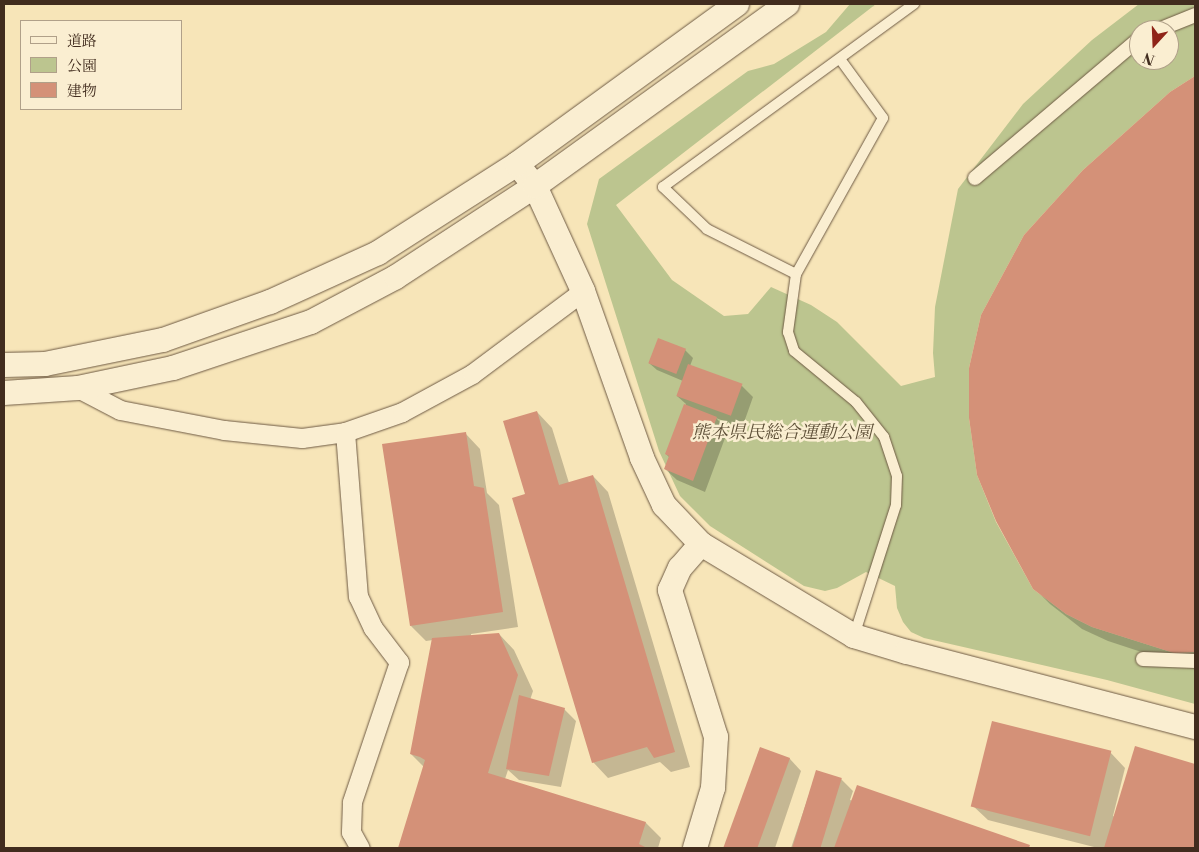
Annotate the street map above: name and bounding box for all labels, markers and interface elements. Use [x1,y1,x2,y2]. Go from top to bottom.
legend [20,20,182,110]
north arrow [1129,20,1179,70]
text: 道路 [67,32,97,51]
text: N [1141,48,1158,69]
text: 公園 [67,57,97,76]
text: 建物 [67,82,97,101]
park label: 熊本県民総合運動公園 [692,422,872,444]

